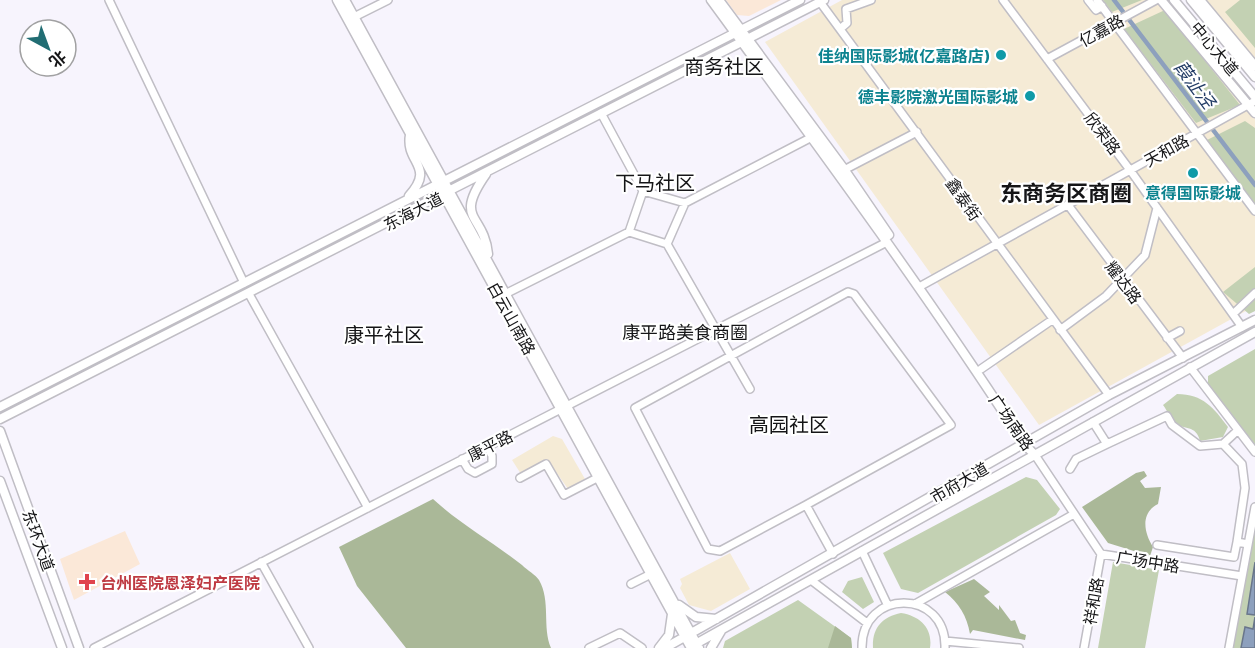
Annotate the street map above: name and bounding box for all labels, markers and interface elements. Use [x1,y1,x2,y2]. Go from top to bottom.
street label: 亿嘉路 [1075,10,1127,50]
street label: 中心大道 [1187,17,1243,79]
north arrow [18,18,78,78]
place label: 佳纳国际影城(亿嘉路店) [818,46,989,65]
text: 北 [46,47,70,72]
marker: 佳纳国际影城(亿嘉路店) [994,48,1008,62]
district label: 商务社区 [684,54,764,78]
water label: 葭沚泾 [1170,56,1221,114]
place label: 德丰影院激光国际影城 [858,87,1018,106]
marker: 德丰影院激光国际影城 [1023,89,1037,103]
street label: 欣荣路 [1081,108,1125,158]
street label: 天和路 [1140,130,1192,170]
marker: 意得国际影城 [1186,166,1200,180]
district label: 下马社区 [615,170,695,194]
street label: 鑫泰街 [942,174,986,224]
district label: 东商务区商圈 [1000,179,1132,205]
place label: 意得国际影城 [1145,183,1241,202]
street label: 东海大道 [380,188,446,234]
street label: 耀达路 [1102,257,1146,307]
street label: 白云山南路 [484,278,540,358]
district label: 康平路美食商圈 [622,321,748,343]
district label: 康平社区 [344,322,424,346]
street label: 广场南路 [986,390,1038,454]
district label: 高园社区 [749,412,829,436]
street label: 康平路 [464,426,516,464]
street label: 市府大道 [927,458,991,506]
street label: 东环大道 [19,507,59,573]
street label: 广场中路 [1115,547,1181,575]
marker: 台州医院恩泽妇产医院 [78,573,96,591]
place label: 台州医院恩泽妇产医院 [100,573,260,592]
street label: 祥和路 [1079,576,1107,626]

